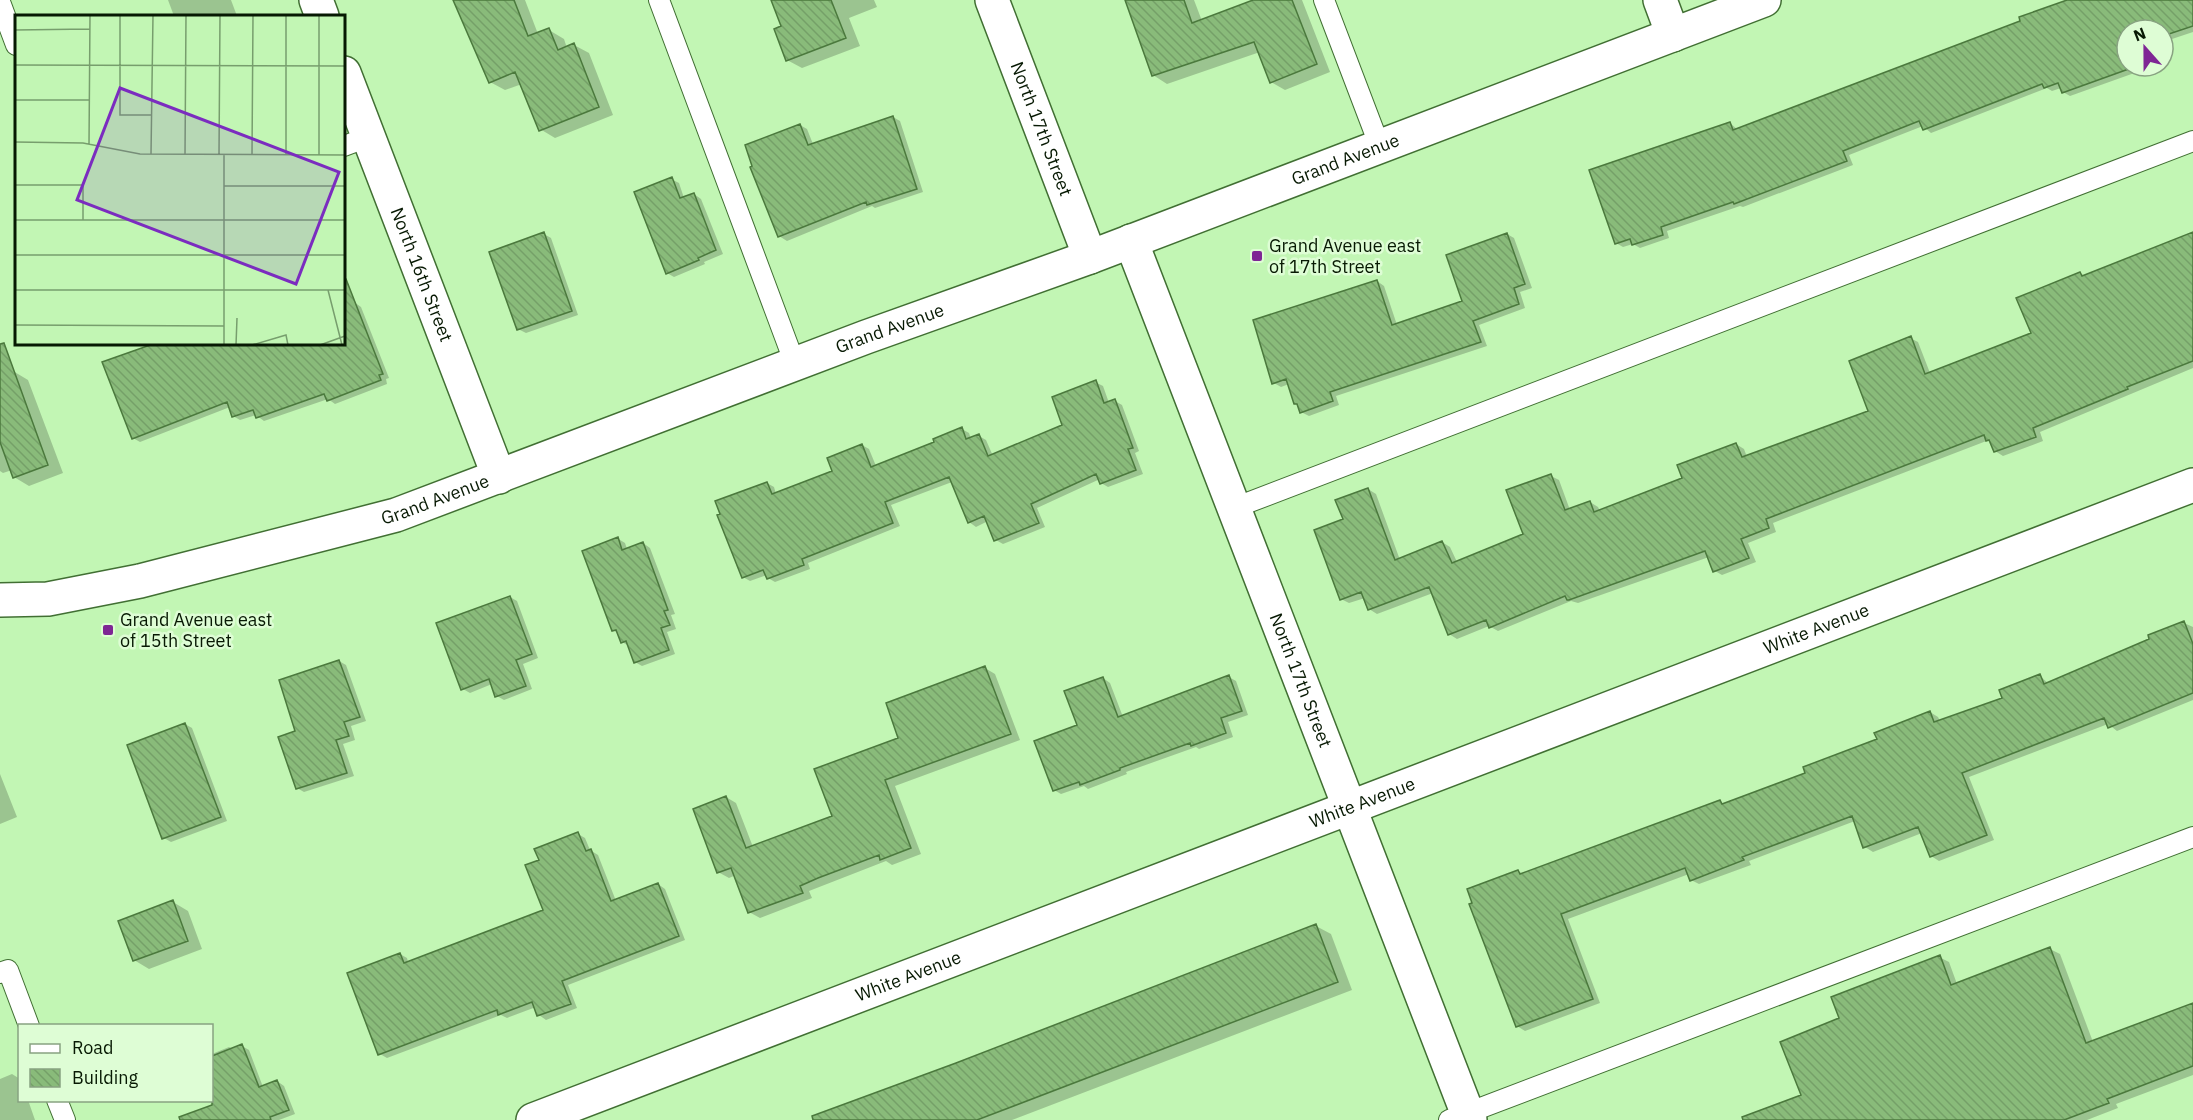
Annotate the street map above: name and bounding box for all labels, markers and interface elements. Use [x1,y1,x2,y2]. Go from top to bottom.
inset map [15,15,345,345]
north arrow [2115,18,2175,78]
text: N [2131,23,2149,45]
street label: North 17th Street [1006,58,1078,199]
street label: Grand Avenue [1288,128,1403,190]
street label: North 16th Street [386,204,458,345]
place label: Grand Avenue east of 17th Street [1269,234,1421,278]
marker: Grand Avenue east of 17th Street [1250,249,1264,263]
street label: Grand Avenue [832,298,947,358]
street label: Grand Avenue [378,469,492,529]
street label: White Avenue [1760,598,1872,659]
place label: Grand Avenue east of 15th Street [120,608,272,652]
street label: North 17th Street [1265,610,1337,751]
marker: Grand Avenue east of 15th Street [101,623,115,637]
street label: White Avenue [1306,772,1418,833]
street label: White Avenue [852,945,964,1007]
legend [18,1024,213,1102]
text: Road [72,1036,113,1059]
text: Building [72,1066,139,1089]

